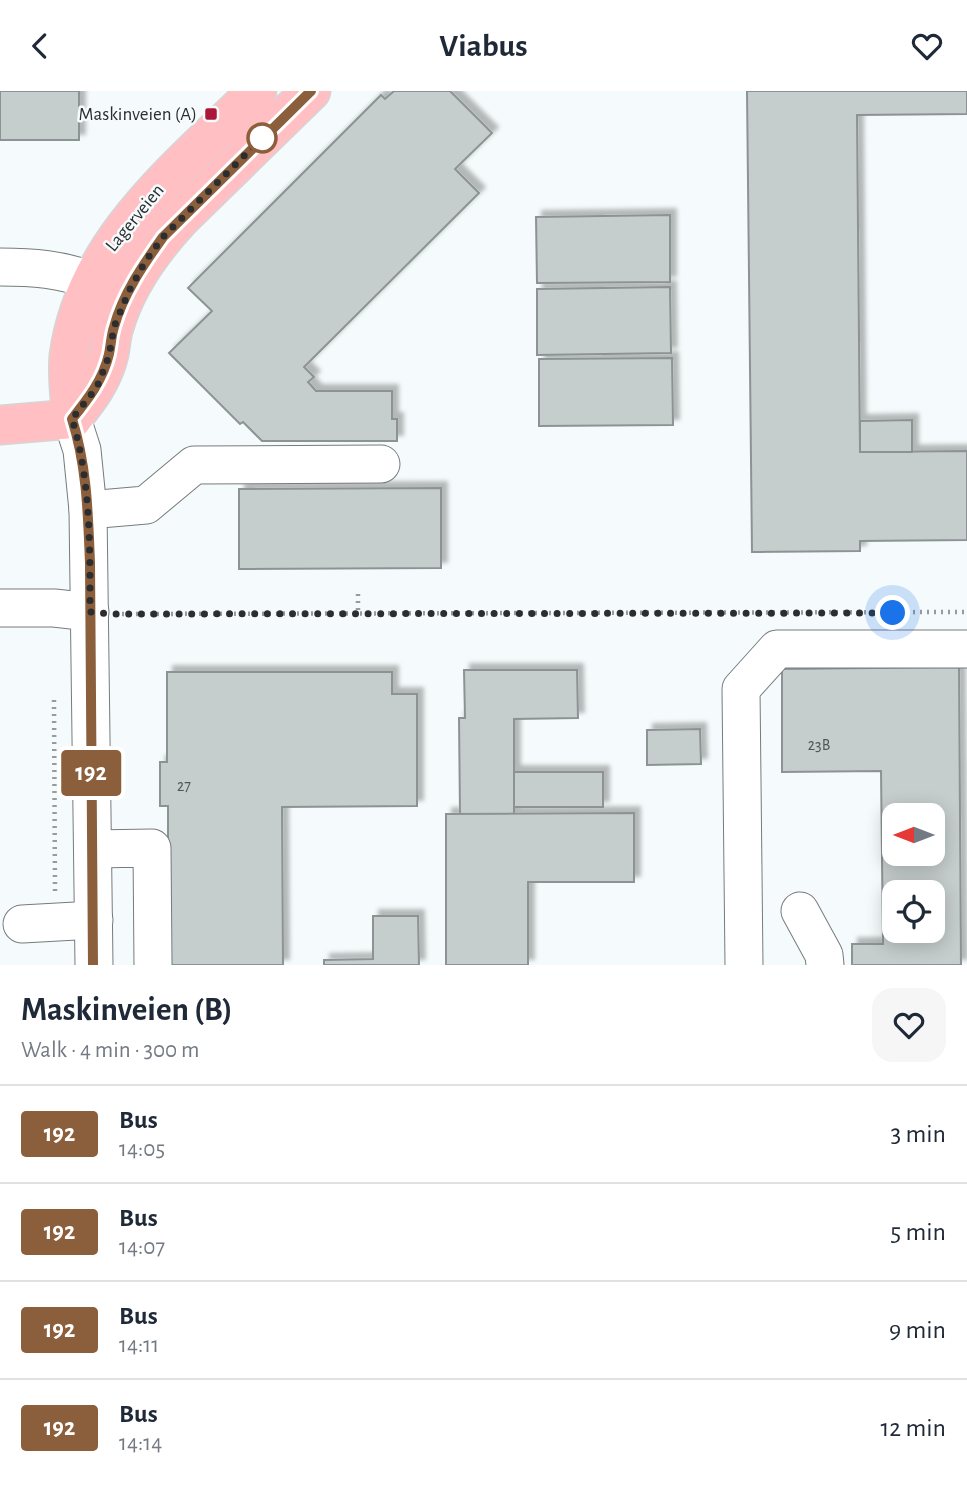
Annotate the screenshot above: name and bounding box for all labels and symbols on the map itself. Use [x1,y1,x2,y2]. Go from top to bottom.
place label: Maskinveien (A) [79,105,197,124]
marker: Maskinveien (A) [203,106,219,122]
unlabelled marker [247,123,277,153]
street label: Lagerveien [102,181,168,255]
your location [875,595,910,630]
house number: 23B [808,737,830,753]
line badge: 192 [51,750,131,796]
house number: 27 [177,778,191,794]
north arrow [882,803,945,866]

